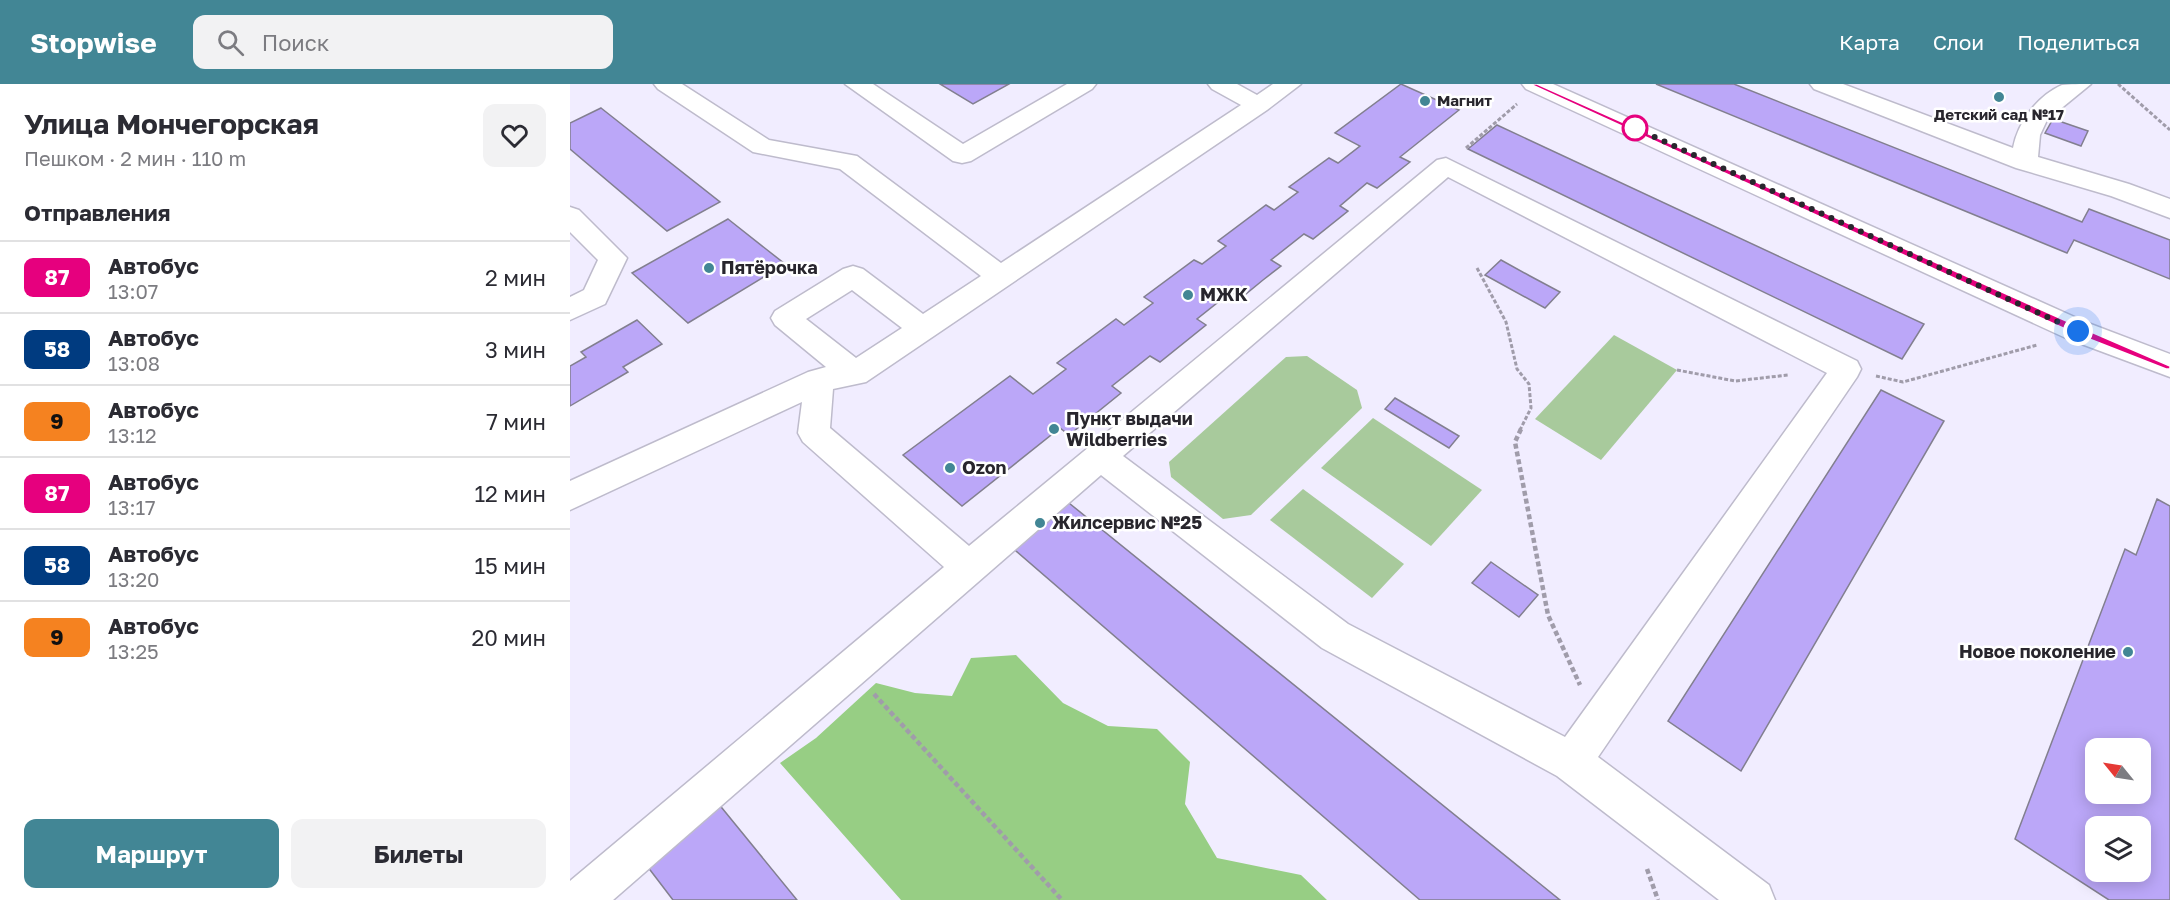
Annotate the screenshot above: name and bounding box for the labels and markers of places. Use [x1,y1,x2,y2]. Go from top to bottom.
marker: Детский сад №17 [1992,90,2006,104]
place label: Магнит [1437,91,1492,109]
marker: Магнит [1418,94,1432,108]
place label: Детский сад №17 [1934,105,2064,123]
unlabelled marker [1622,115,1648,141]
place label: Пятёрочка [721,256,818,278]
marker: Пятёрочка [702,261,716,275]
place label: МЖК [1200,283,1248,305]
marker: МЖК [1181,288,1195,302]
place label: Пункт выдачи Wildberries [1066,407,1193,450]
marker: Пункт выдачи Wildberries [1047,422,1061,436]
place label: Ozon [962,456,1007,478]
marker: Ozon [943,461,957,475]
place label: Жилсервис №25 [1052,511,1202,533]
marker: Жилсервис №25 [1033,516,1047,530]
place label: Новое поколение [1959,640,2116,662]
marker: Новое поколение [2121,645,2135,659]

